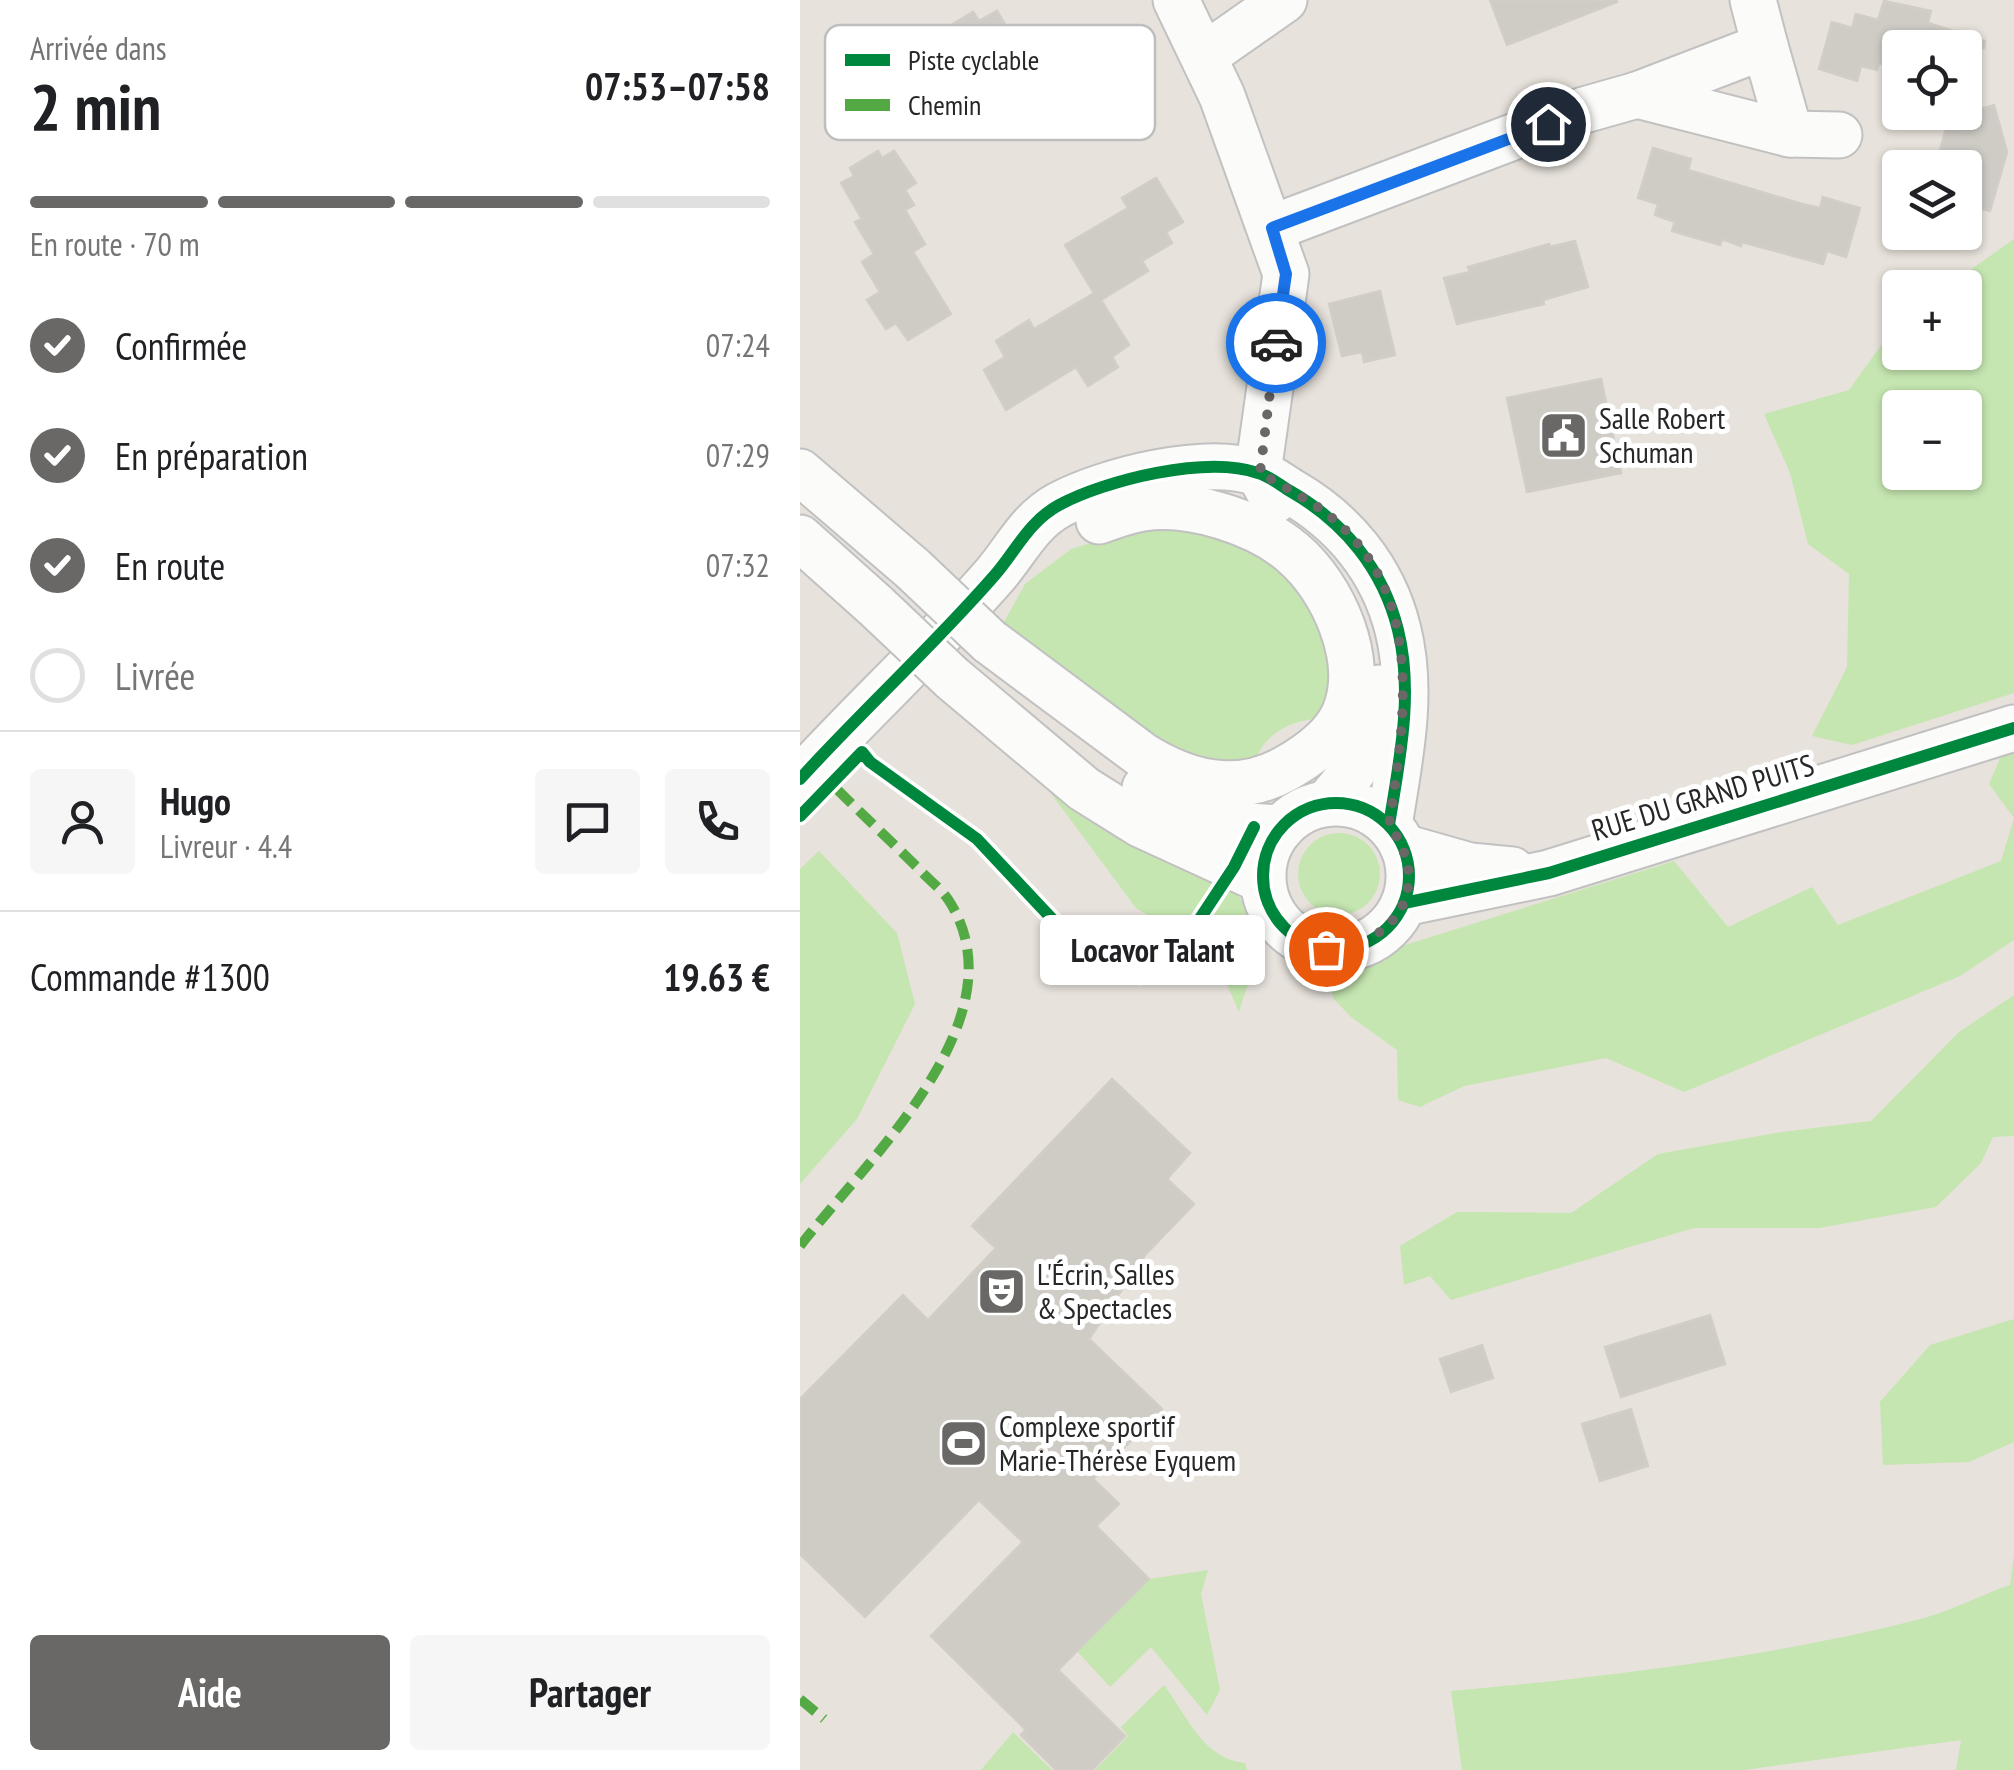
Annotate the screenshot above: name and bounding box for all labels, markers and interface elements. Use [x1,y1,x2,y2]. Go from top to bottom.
legend [825,25,1155,140]
text: Arrivée dans [30,27,167,69]
map controls [1882,30,1982,490]
button: locate [1882,30,1982,130]
text: Piste cyclable [908,41,1039,78]
text: 07:53–07:58 [585,61,770,110]
text: 2 min [30,64,161,148]
pin [1506,82,1591,167]
text: Chemin [908,86,981,123]
icon: home [1521,97,1576,152]
button: layers [1882,150,1982,250]
text: En route · 70 m [30,223,200,265]
button: + [1882,270,1982,370]
courier [1226,293,1326,393]
icon: car [1249,316,1304,371]
icon: check [30,318,85,373]
text: Confirmée [115,321,247,370]
text: 07:24 [706,324,770,366]
button: − [1882,390,1982,490]
place label: Salle Robert Schuman [1599,398,1726,471]
public building icon: Salle Robert Schuman [1538,410,1590,462]
icon: check [30,428,85,483]
text: En préparation [115,431,308,480]
text: 07:29 [706,434,770,476]
icon: check [30,538,85,593]
text: En route [115,541,225,590]
text: 07:32 [706,544,770,586]
text: Livrée [115,651,195,700]
street label: RUE DU GRAND PUITS [1587,744,1818,849]
button: person [30,769,135,874]
button: chat [535,769,640,874]
button: phone [665,769,770,874]
text: Hugo [160,776,231,825]
text: Livreur · 4.4 [160,825,292,867]
pin [1284,907,1369,992]
callout: Locavor Talant [1041,914,1266,984]
icon: bag [1299,922,1354,977]
text: Locavor Talant [1071,929,1234,971]
text: Commande #1300 [30,952,270,1001]
text: 19.63 € [663,952,770,1001]
place label: L'Écrin, Salles & Spectacles [1037,1254,1175,1327]
theatre icon: L'Écrin, Salles & Spectacles [976,1266,1028,1318]
place label: Complexe sportif Marie-Thérèse Eyquem [999,1406,1236,1479]
sports icon: Complexe sportif Marie-Thérèse Eyquem [938,1418,990,1470]
button: Aide [30,1635,390,1750]
button: Partager [410,1635,770,1750]

